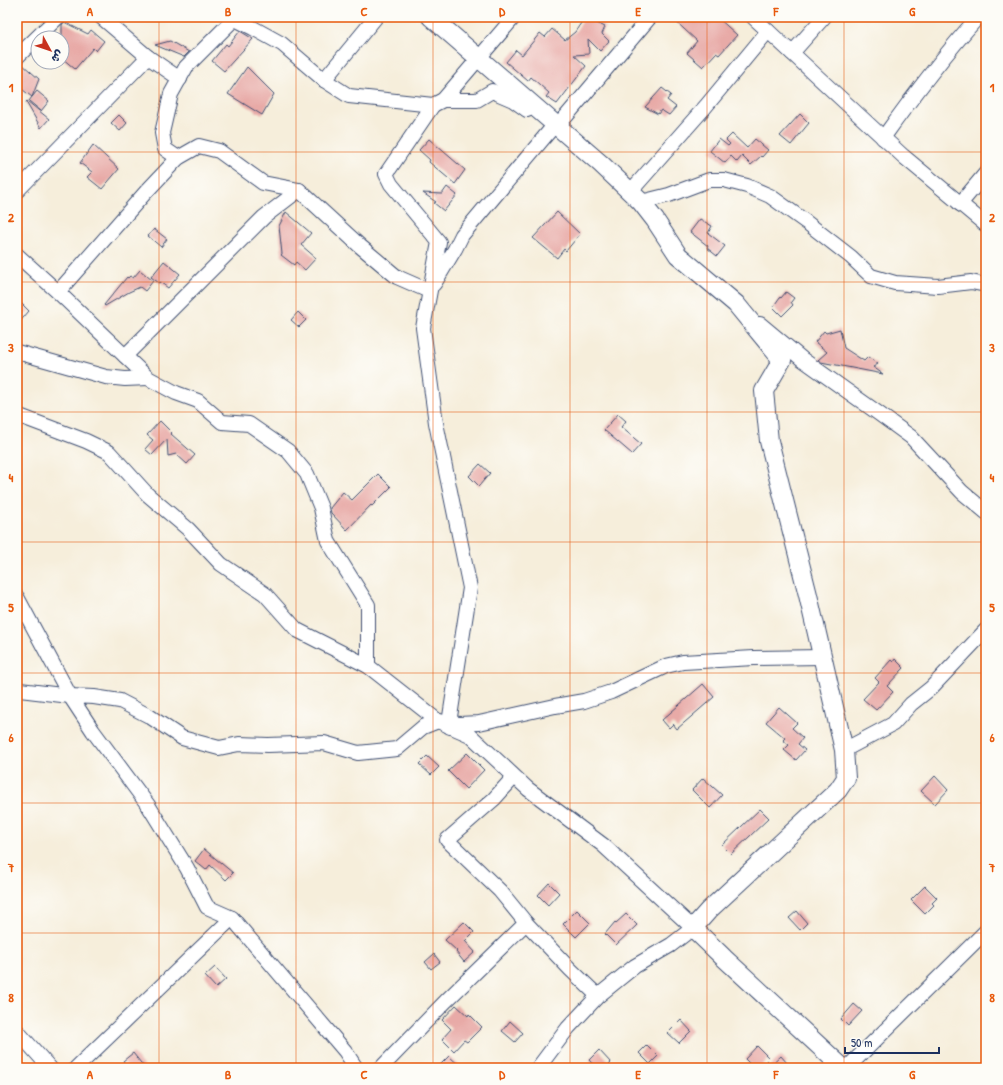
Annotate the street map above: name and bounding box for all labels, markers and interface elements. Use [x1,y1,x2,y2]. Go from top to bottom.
text: A [87,2,94,20]
text: B [225,2,232,20]
text: C [360,2,368,20]
text: D [499,2,506,20]
text: E [635,2,641,20]
text: F [773,2,780,20]
text: G [909,2,916,20]
north arrow [30,30,70,70]
text: ش [48,47,67,66]
text: 1 [9,78,14,96]
text: 1 [990,78,995,96]
text: 2 [8,208,15,226]
text: 2 [989,208,996,226]
text: 3 [8,338,14,356]
text: 3 [989,338,995,356]
text: 4 [9,468,14,486]
text: 4 [990,468,995,486]
text: 5 [8,598,14,616]
text: 5 [989,598,995,616]
text: 6 [8,728,14,746]
text: 6 [989,728,995,746]
text: 7 [7,858,15,876]
text: 7 [988,858,996,876]
text: 8 [8,988,14,1006]
text: 8 [989,988,995,1006]
scale bar [845,1029,939,1055]
text: 50 m [851,1034,872,1051]
text: A [87,1065,94,1083]
text: B [225,1065,232,1083]
text: C [360,1065,368,1083]
text: D [499,1065,506,1083]
text: E [635,1065,641,1083]
text: F [773,1065,780,1083]
text: G [909,1065,916,1083]

